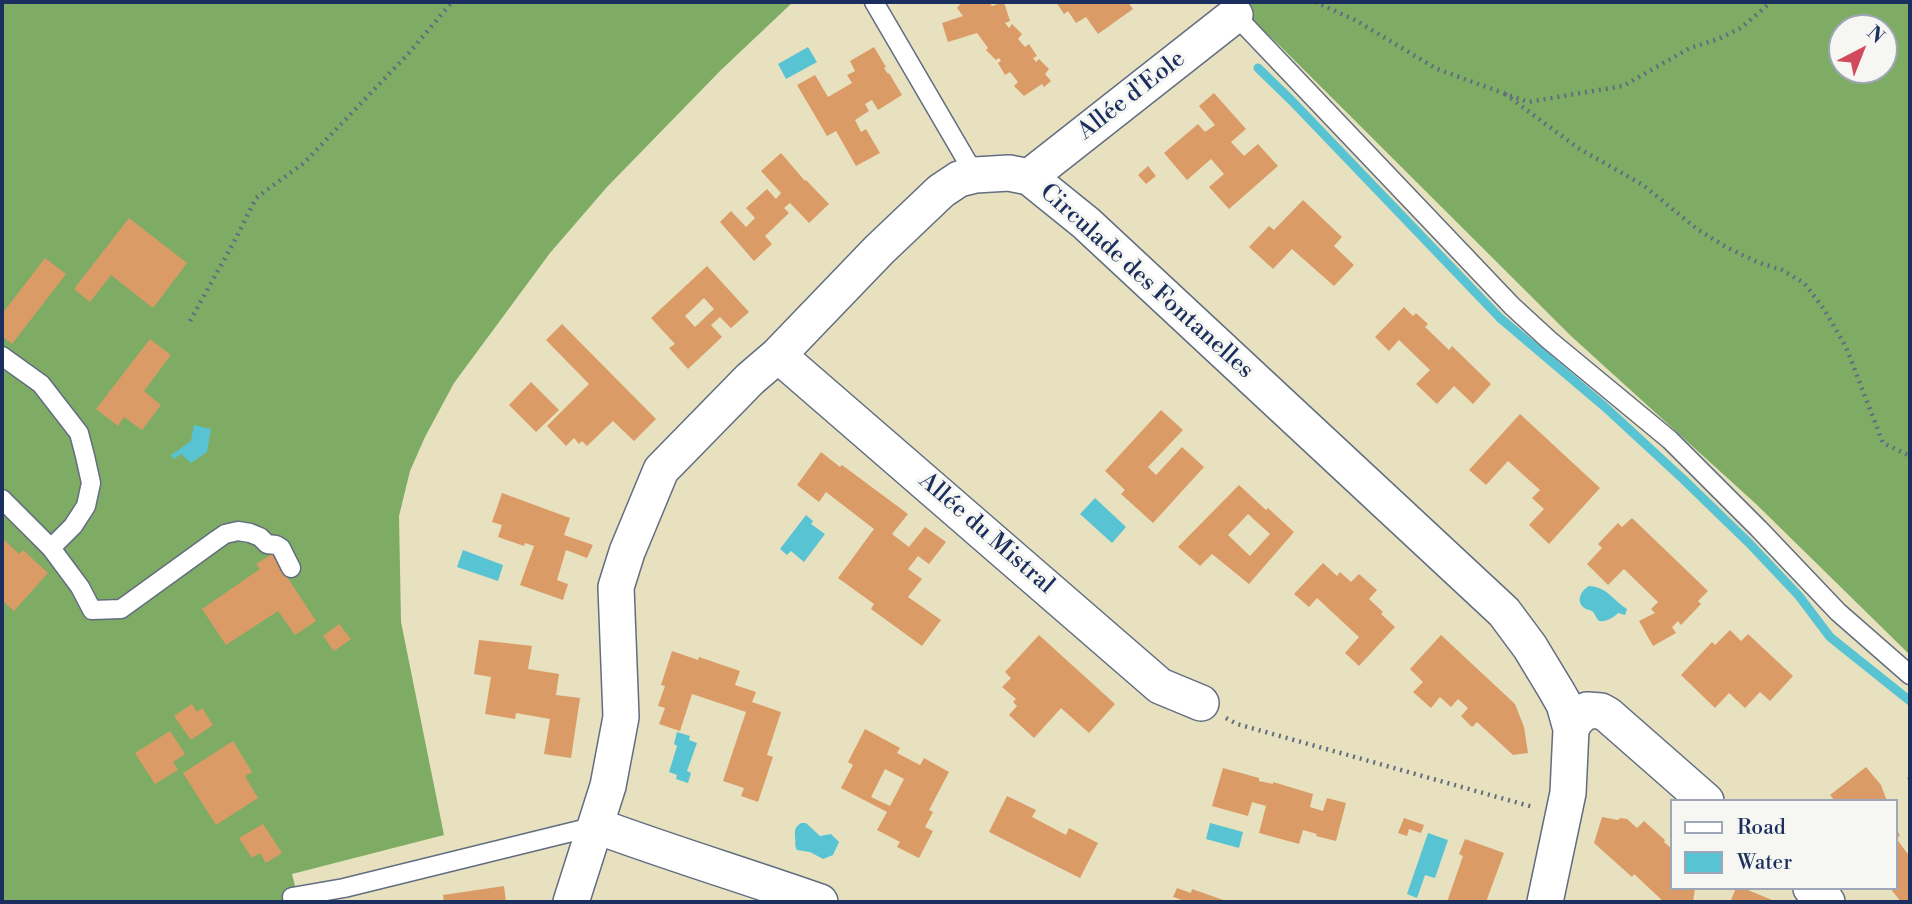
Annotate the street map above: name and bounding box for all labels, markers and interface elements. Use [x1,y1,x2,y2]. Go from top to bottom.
north arrow [1828,14,1898,84]
text: N [1862,21,1889,49]
street label: Allée d'Eole [1073,45,1191,147]
street label: Circulade des Fontanelles [1033,178,1259,386]
street label: Allée du Mistral [912,467,1060,601]
legend [1671,799,1898,890]
text: Road [1737,815,1786,841]
text: Water [1737,850,1792,876]

